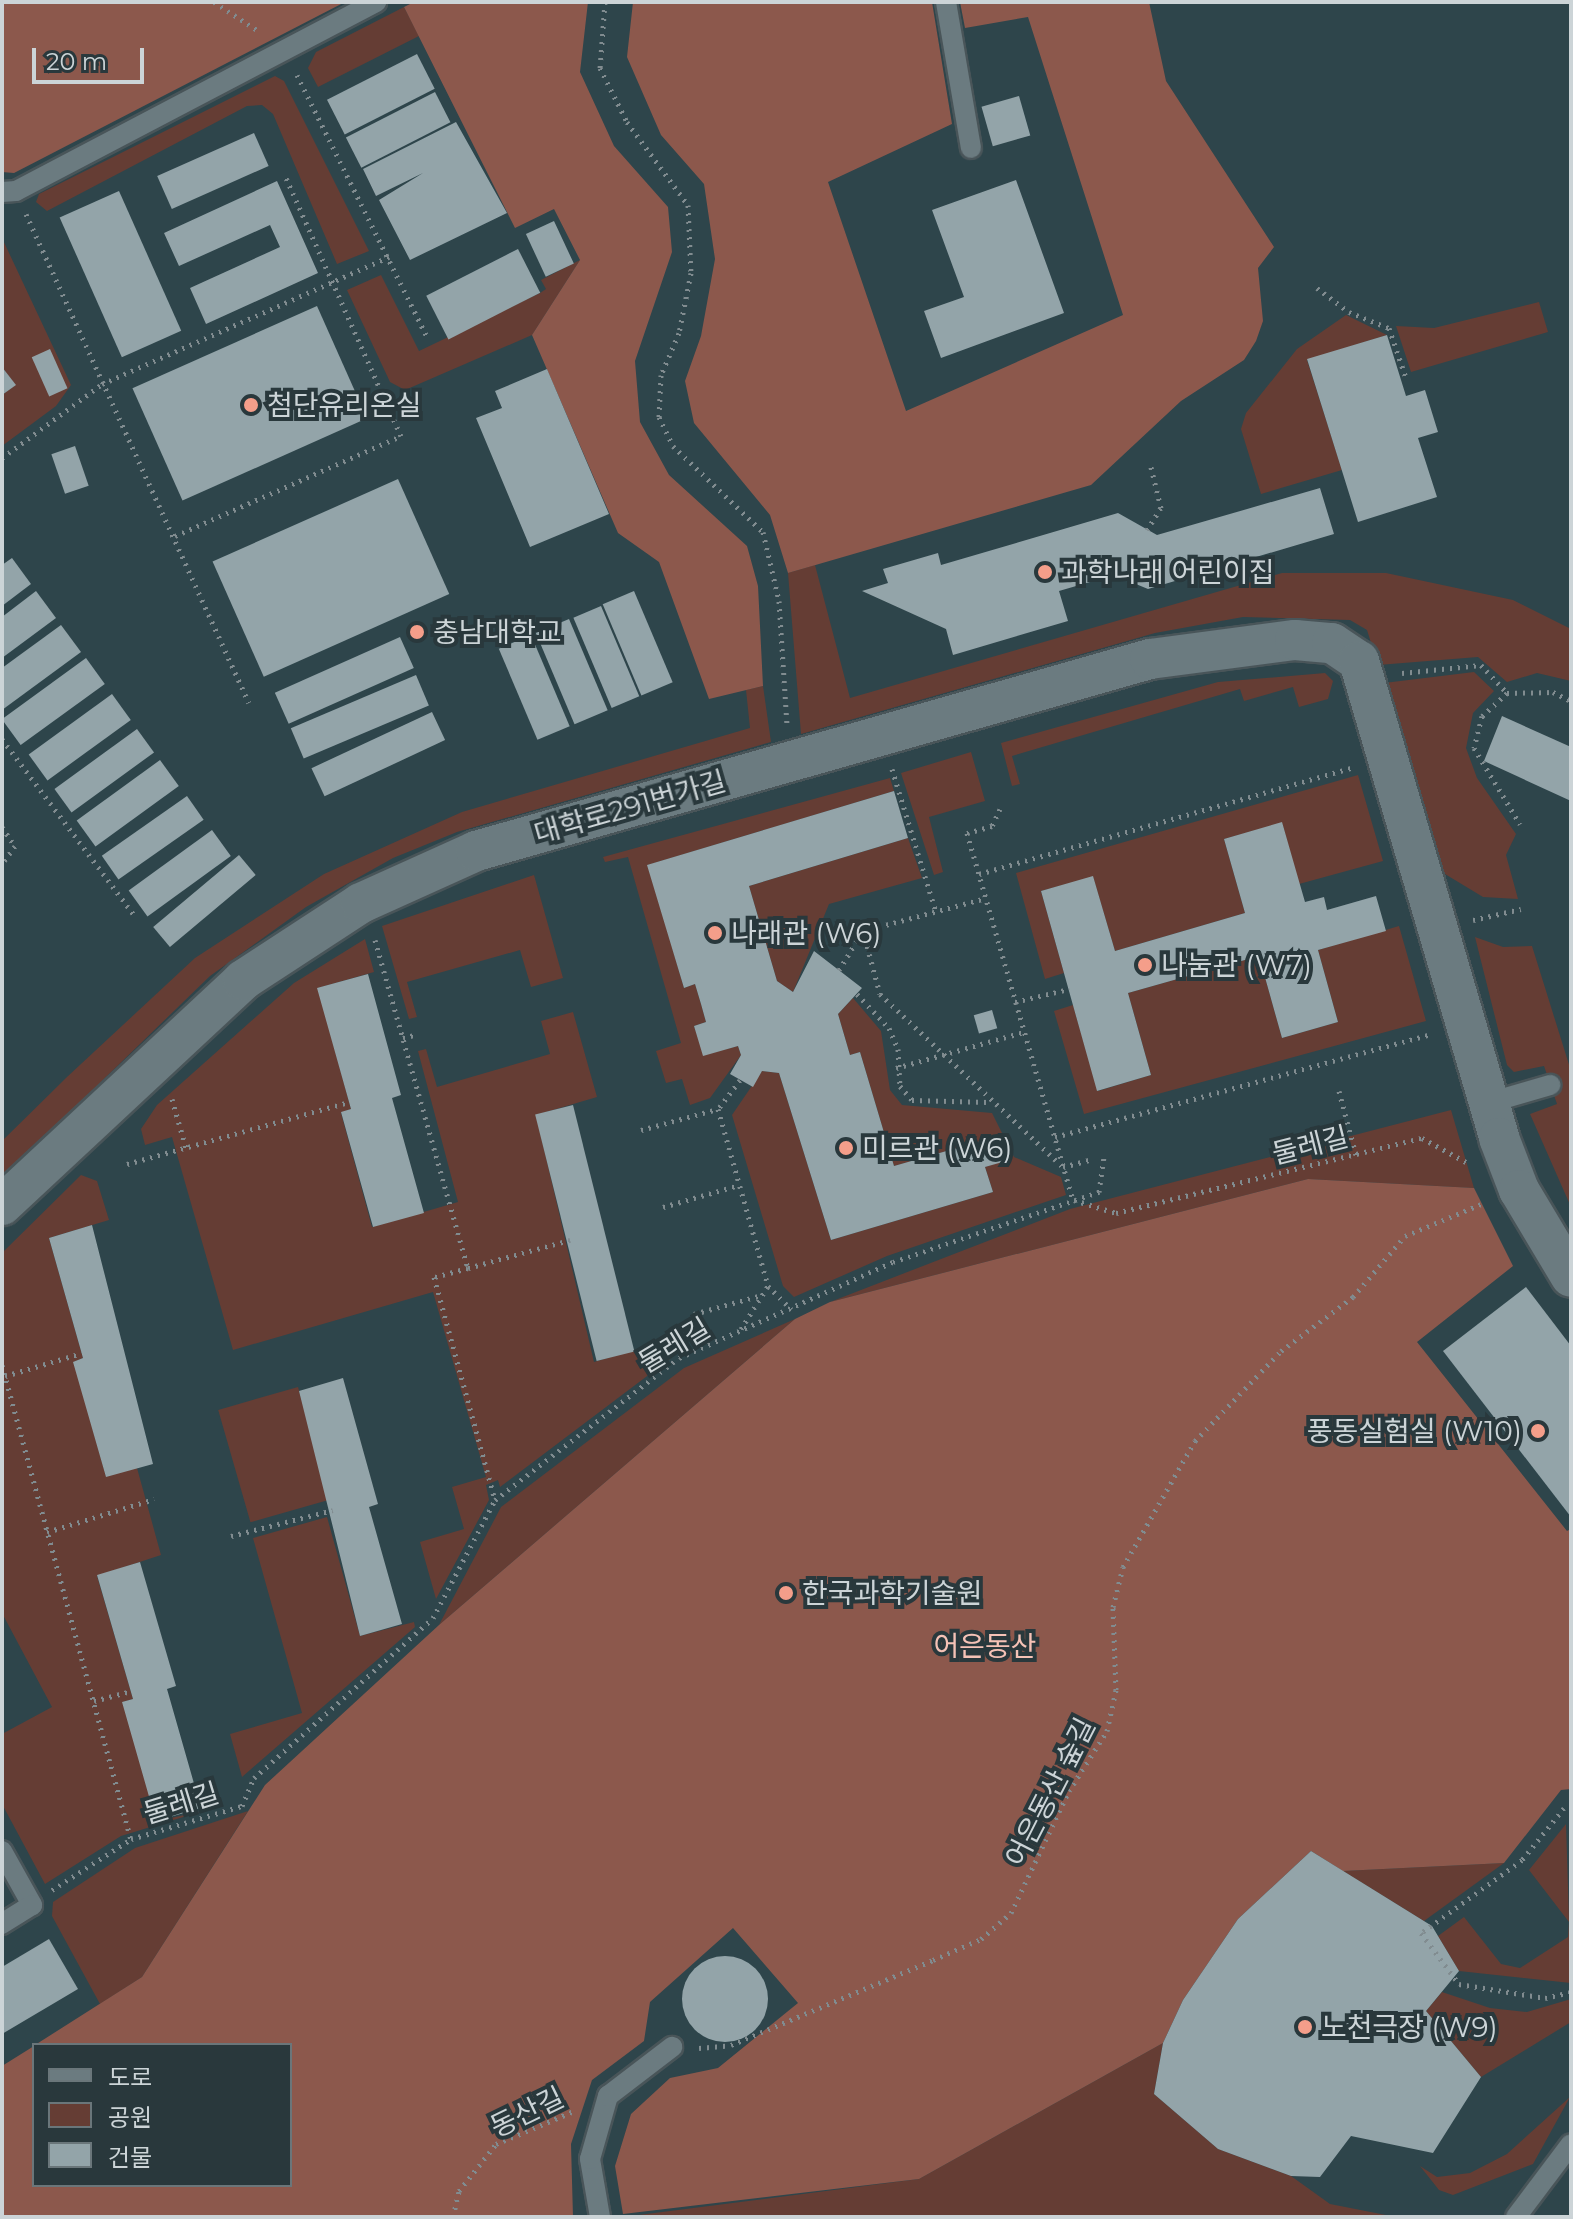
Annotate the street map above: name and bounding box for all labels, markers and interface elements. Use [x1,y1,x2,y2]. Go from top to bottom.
scale bar [36,32,148,82]
text: 20 m [46,47,107,76]
place label: 첨단유리온실 [267,388,422,422]
marker: 첨단유리온실 [242,396,260,414]
place label: 과학나래 어린이집 [1061,555,1274,589]
marker: 과학나래 어린이집 [1036,563,1054,581]
place label: 충남대학교 [433,615,562,649]
marker: 충남대학교 [408,623,426,641]
street label: 대학로291번가길 [530,764,730,850]
place label: 나래관 (W6) [731,916,881,950]
marker: 나래관 (W6) [706,924,724,942]
place label: 나눔관 (W7) [1161,948,1312,982]
marker: 나눔관 (W7) [1136,956,1154,974]
street label: 둘레길 [1268,1119,1352,1171]
place label: 미르관 (W6) [862,1131,1012,1165]
marker: 미르관 (W6) [837,1139,855,1157]
street label: 둘레길 [632,1311,716,1379]
place label: 풍동실험실 (W10) [1307,1414,1522,1448]
marker: 풍동실험실 (W10) [1529,1422,1547,1440]
place label: 한국과학기술원 [802,1576,982,1610]
marker: 한국과학기술원 [777,1584,795,1602]
park label: 어은동산 [933,1629,1037,1663]
street label: 어은동산 숲길 [998,1712,1102,1872]
street label: 둘레길 [139,1776,223,1830]
place label: 노천극장 (W9) [1321,2010,1498,2044]
marker: 노천극장 (W9) [1296,2018,1314,2036]
legend [32,2043,292,2187]
text: 도로 [108,2063,152,2092]
street label: 동산길 [485,2080,569,2144]
text: 공원 [108,2103,152,2132]
text: 건물 [108,2143,152,2172]

